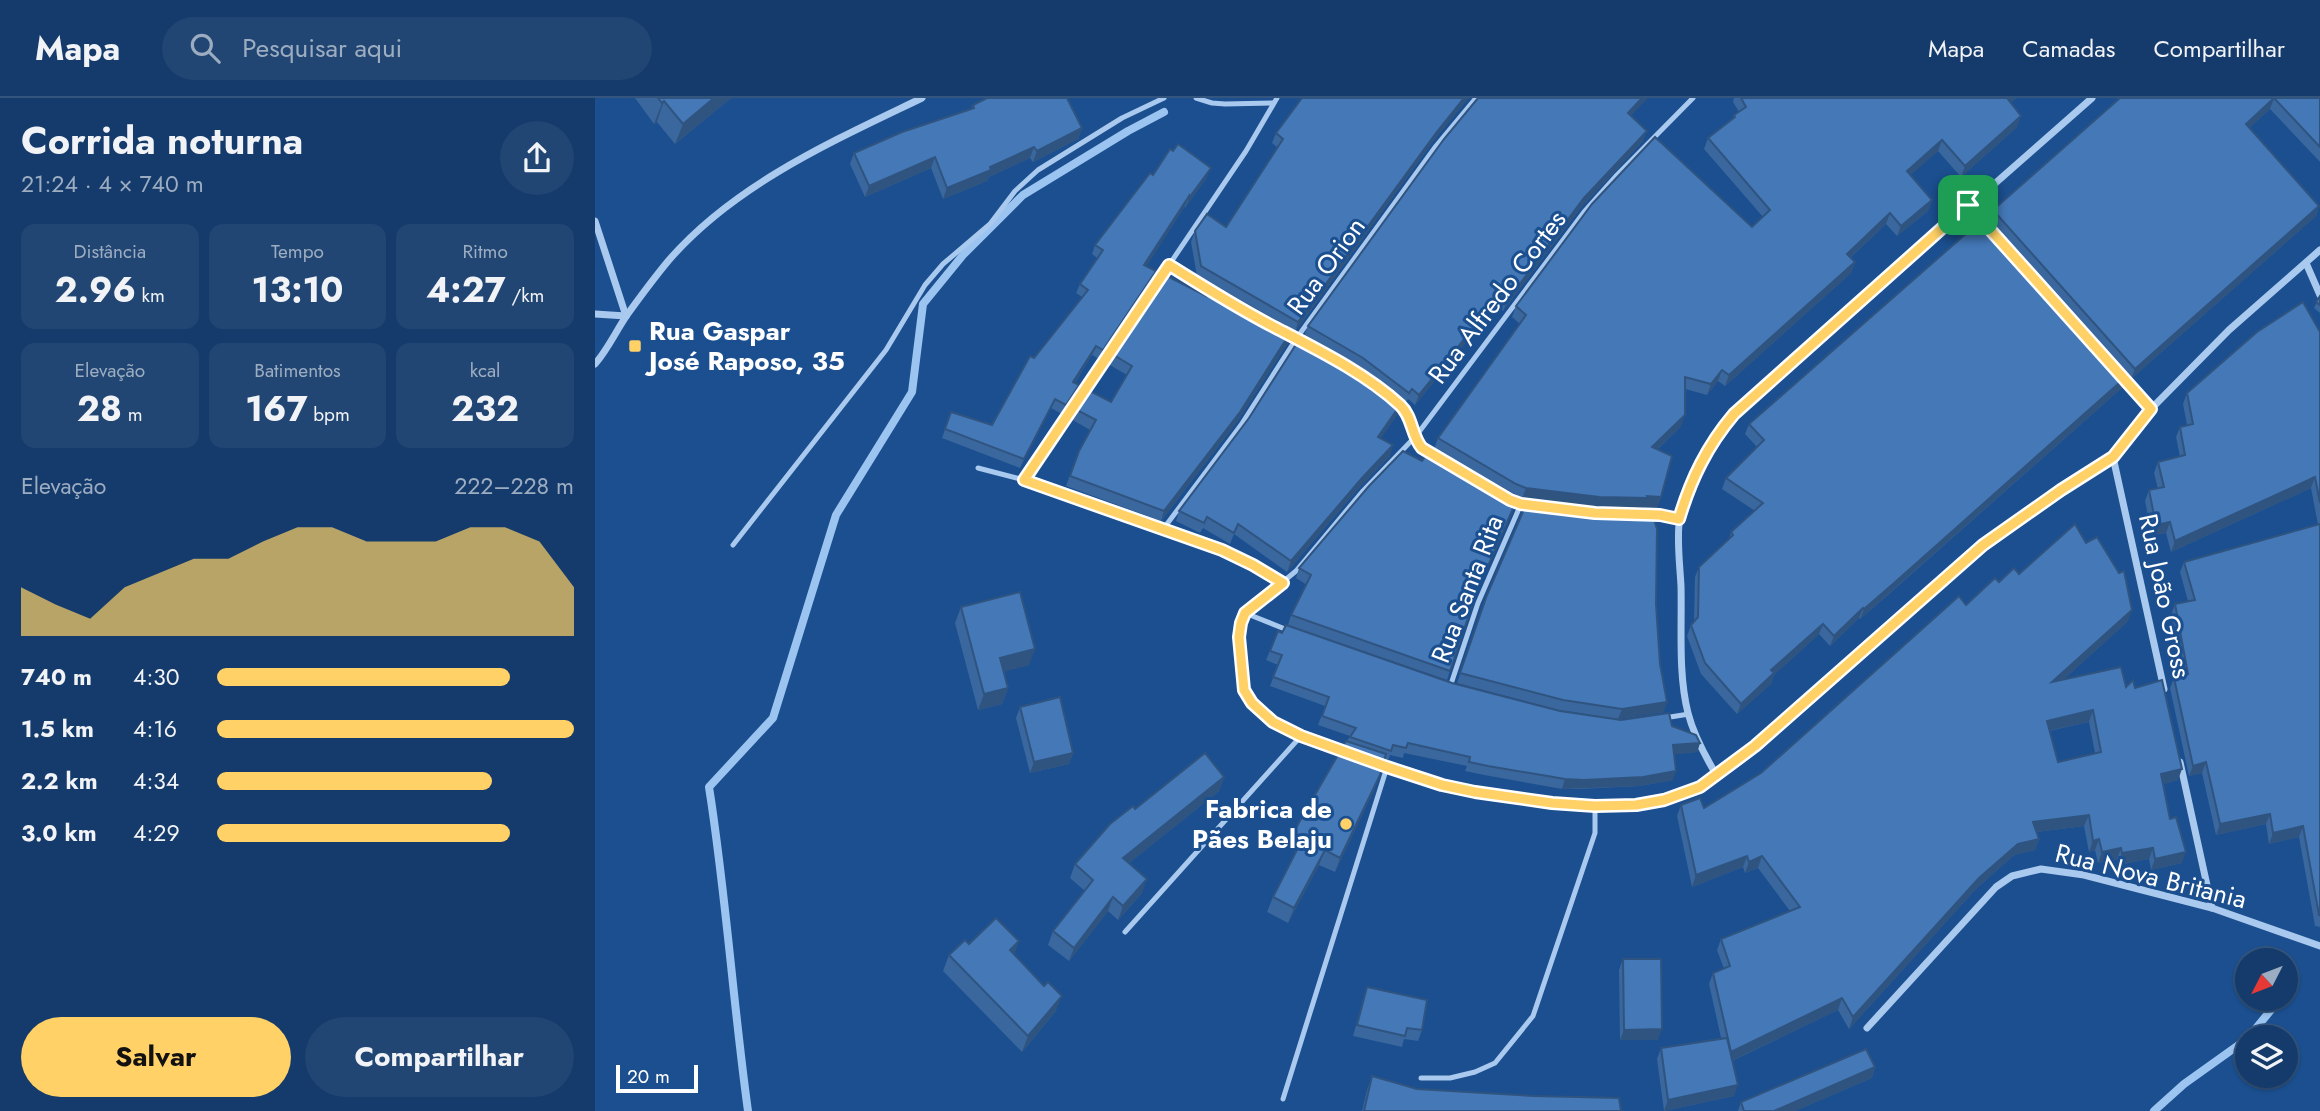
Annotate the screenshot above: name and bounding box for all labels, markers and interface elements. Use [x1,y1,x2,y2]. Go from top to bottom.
search box [162,17,652,80]
text: Mapa [35,25,120,72]
icon: search [186,29,224,67]
text: Pesquisar aqui [242,29,402,67]
text: Mapa [1928,31,1984,66]
text: Camadas [2022,31,2115,66]
text: Compartilhar [2153,31,2285,66]
text: Corrida noturna [21,113,303,168]
button: share [500,121,574,195]
text: 21:24 · 4 × 740 m [21,167,204,201]
pin [1938,175,1998,235]
icon: arrive [1949,186,1987,224]
street label: Rua Alfredo Cortes [1419,202,1575,392]
street label: Rua Orion [1278,209,1374,323]
text: Distância [74,238,146,265]
text: Tempo [271,238,324,265]
text: Ritmo [462,238,508,265]
text: 2.96 [55,265,136,315]
text: 13:10 [252,265,343,315]
text: 4:27 [426,265,506,315]
text: km [136,282,165,309]
text: /km [506,282,544,309]
place label: Rua Gaspar José Raposo, 35 [644,312,845,380]
marker: Rua Gaspar José Raposo, 35 [627,338,643,354]
text: Elevação [75,357,145,384]
text: Batimentos [254,357,341,384]
text: kcal [470,357,501,384]
text: 28 [77,384,122,434]
text: 167 [245,384,308,434]
text: 232 [451,384,519,434]
text: m [122,401,143,428]
text: bpm [308,401,350,428]
text: Elevação [21,469,106,503]
text: 222–228 m [454,469,574,503]
street label: Rua Santa Rita [1421,510,1513,668]
street label: Rua João Gross [2129,510,2201,682]
text: 740 m [21,660,92,694]
text: 4:30 [133,660,180,694]
text: 1.5 km [21,712,94,746]
text: 4:16 [133,712,177,746]
text: 2.2 km [21,764,98,798]
text: 4:34 [133,764,179,798]
place label: Fabrica de Pães Belaju [1192,790,1332,858]
text: 3.0 km [21,816,97,850]
text: 4:29 [133,816,180,850]
marker: Fabrica de Pães Belaju [1338,816,1354,832]
street label: Rua Nova Britania [2051,834,2251,918]
north arrow [2235,948,2298,1012]
map controls [2235,948,2298,1088]
button: Salvar [21,1017,291,1097]
button: Compartilhar [305,1017,574,1097]
button: layers [2235,1025,2298,1088]
scale bar [616,1062,698,1094]
text: 20 m [627,1063,670,1090]

